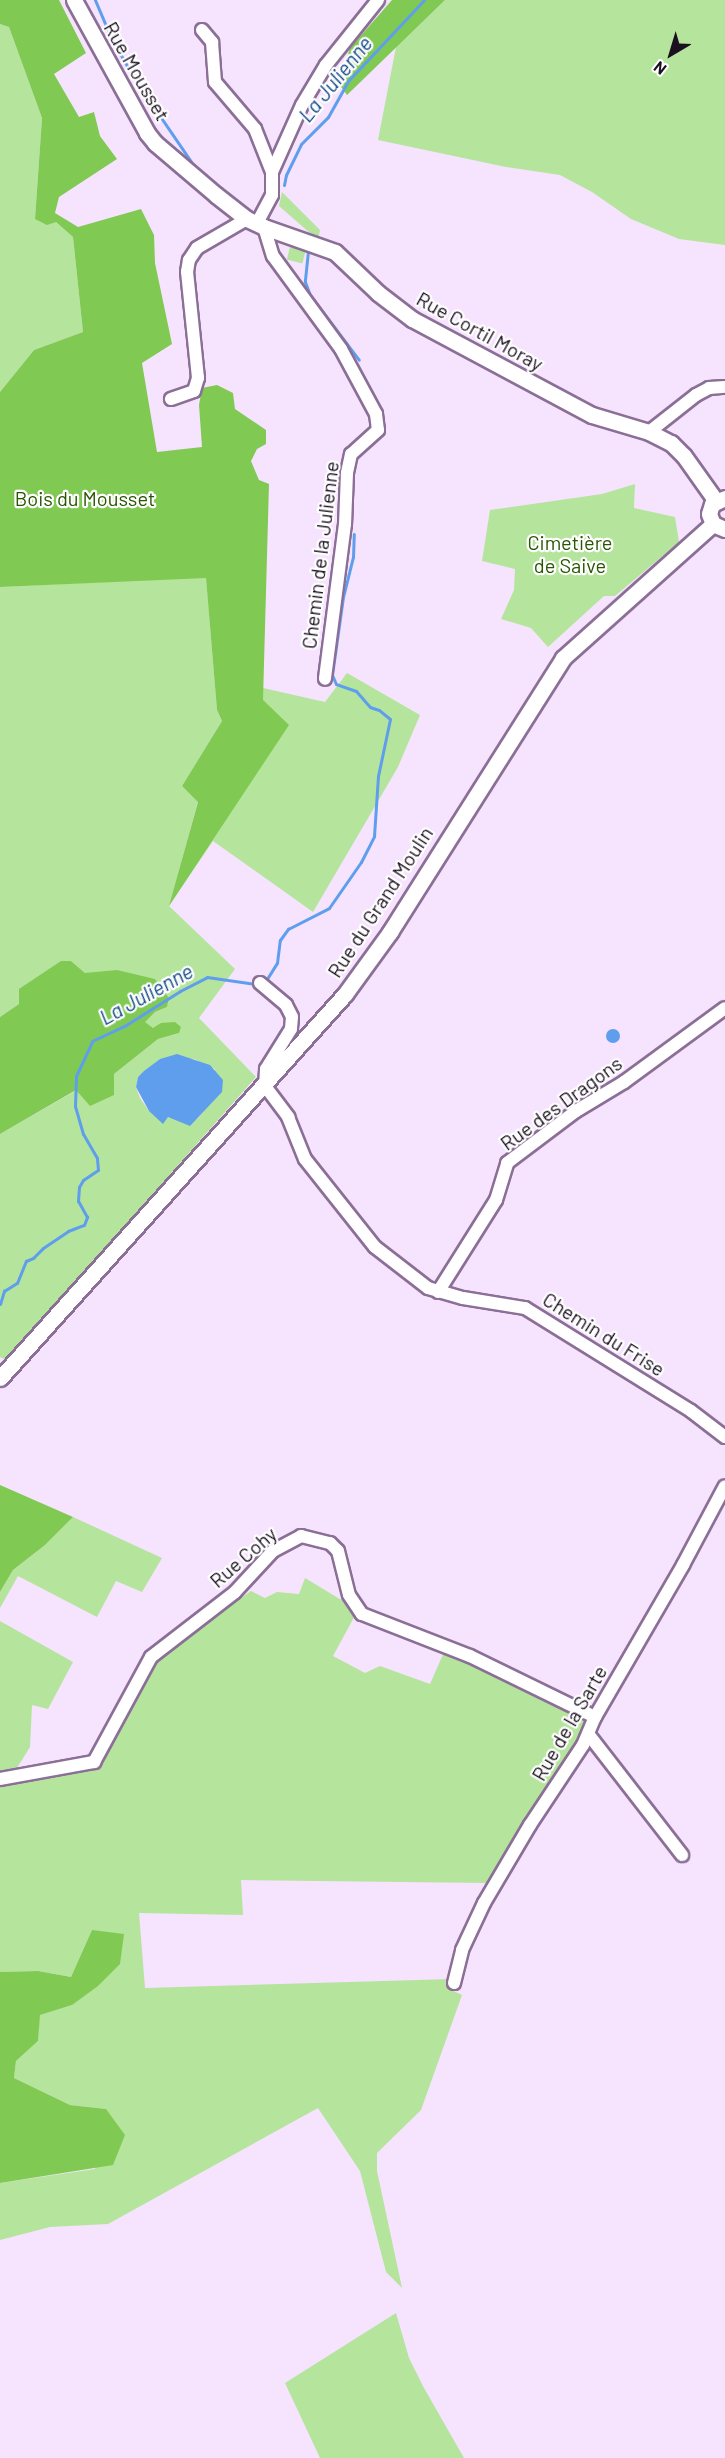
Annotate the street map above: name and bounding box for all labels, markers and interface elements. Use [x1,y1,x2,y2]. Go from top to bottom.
street label: Rue Mousset [99,17,175,125]
north arrow [641,24,701,84]
water label: La Julienne [293,31,377,127]
text: N [650,58,670,79]
street label: Rue Cortil Moray [413,286,547,376]
street label: Chemin de la Julienne [297,460,343,650]
park label: Bois du Mousset [15,486,155,510]
park label: Cimetière de Saive [527,530,613,577]
street label: Rue du Grand Moulin [322,822,438,982]
water label: La Julienne [95,958,197,1030]
street label: Rue des Dragons [496,1051,626,1155]
street label: Chemin du Frise [539,1287,669,1381]
street label: Rue Cohy [205,1522,281,1592]
street label: Rue de la Sarte [526,1661,612,1785]

